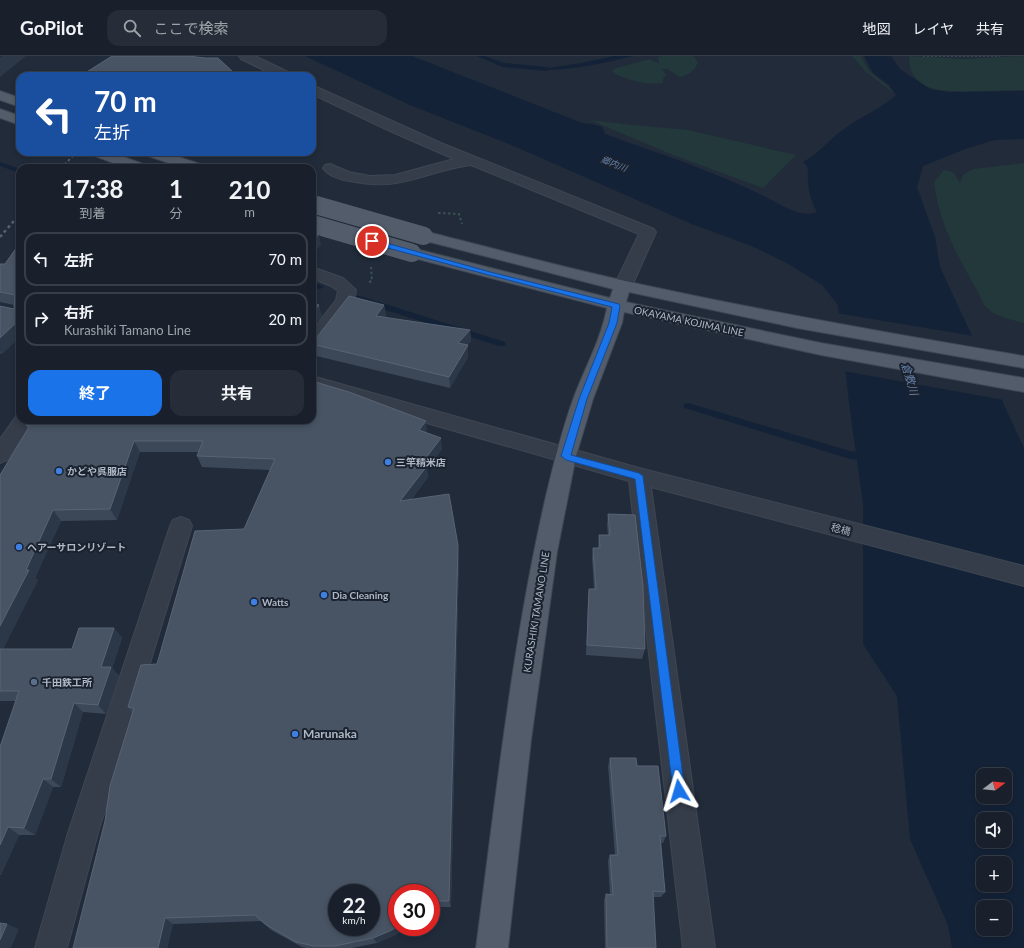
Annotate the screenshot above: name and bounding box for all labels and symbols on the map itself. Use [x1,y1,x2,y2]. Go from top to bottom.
water label: 郷内川 [600,153,630,174]
pin [355,224,389,258]
street label: OKAYAMA KOJIMA LINE [633,304,745,339]
water label: 倉敷川 [900,361,922,397]
place label: 三竿精米店 [396,456,446,468]
marker: 三竿精米店 [383,457,393,467]
place label: かどや呉服店 [67,465,127,477]
marker: かどや呉服店 [54,466,64,476]
street label: 稔橋 [830,521,852,537]
place label: ヘアーサロンリゾート [27,541,126,553]
marker: ヘアーサロンリゾート [14,542,24,552]
street label: KURASHIKI TAMANO LINE [521,551,552,673]
place label: Dia Cleaning [332,589,389,601]
marker: Dia Cleaning [319,590,329,600]
place label: Watts [262,596,289,608]
marker: Watts [249,597,259,607]
place label: 千田鉄工所 [42,676,92,688]
marker: 千田鉄工所 [29,677,39,687]
place label: Marunaka [303,726,357,741]
marker: Marunaka [290,729,300,739]
north arrow [976,768,1012,804]
position arrow [658,770,700,812]
speed limit sign: 30 [388,884,440,936]

